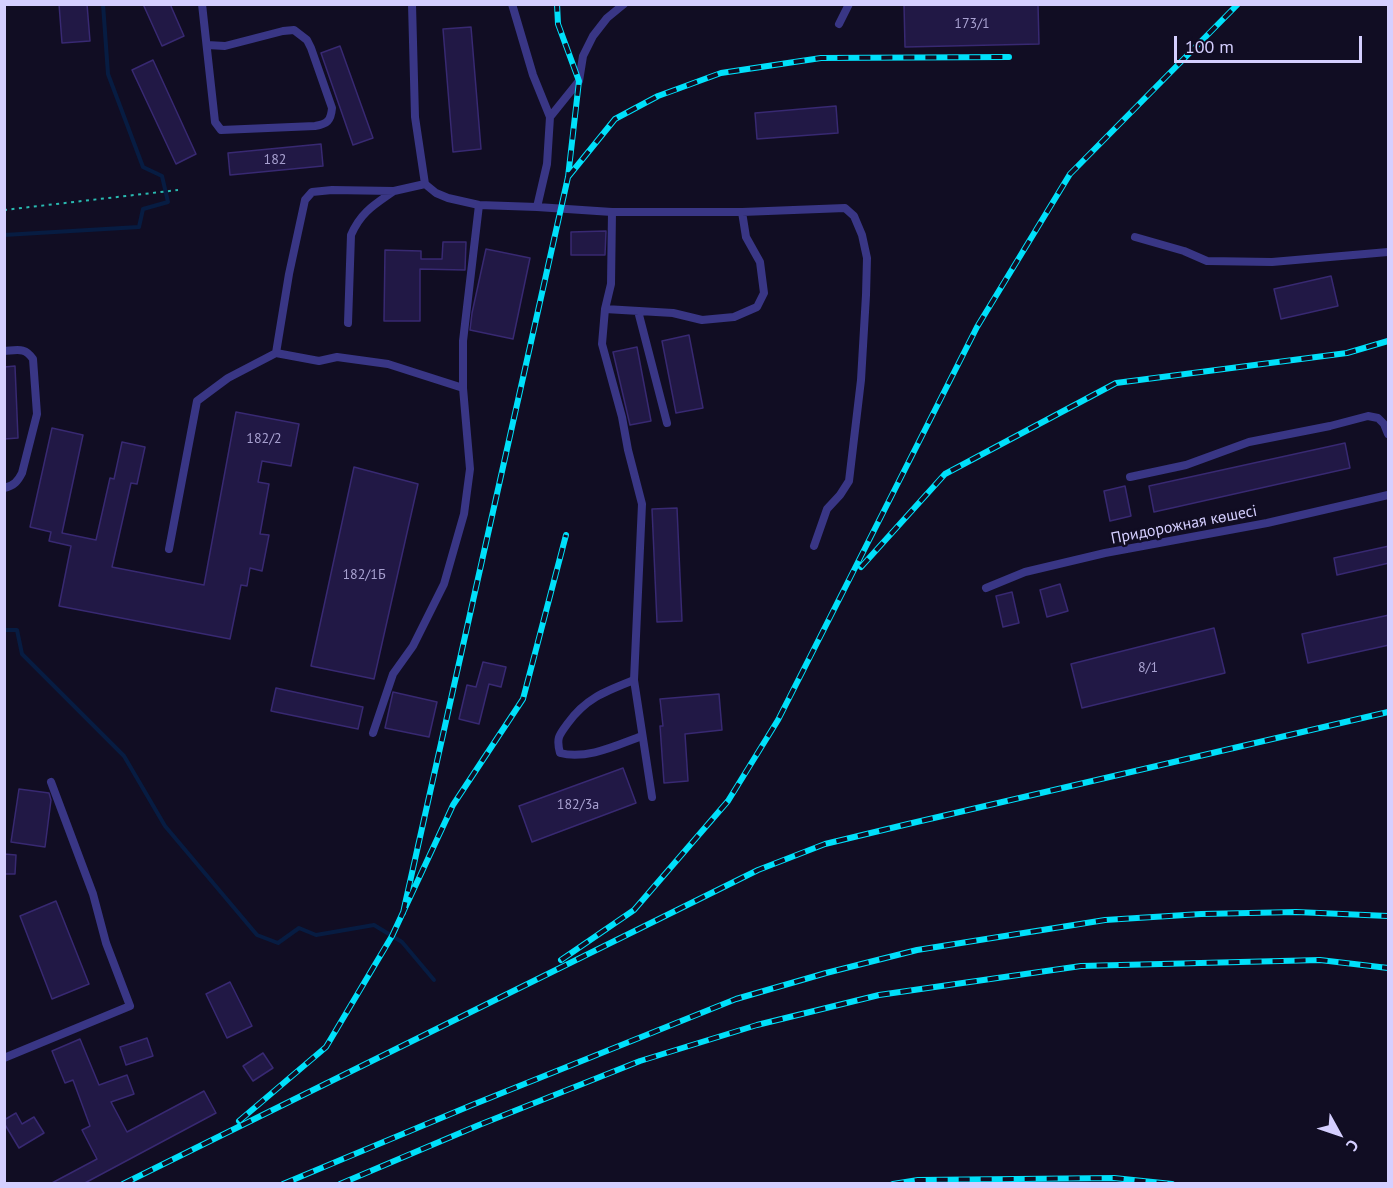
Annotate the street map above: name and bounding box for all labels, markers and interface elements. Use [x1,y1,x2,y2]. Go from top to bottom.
house number: 173/1 [954,16,990,32]
scale bar [1177,24,1364,62]
text: 100 m [1185,35,1234,58]
house number: 182 [264,152,286,168]
house number: 182/2 [246,431,282,447]
street label: Придорожная көшесі [1109,501,1259,549]
house number: 182/1Б [342,567,386,583]
house number: 8/1 [1138,660,1158,676]
house number: 182/3а [557,797,599,813]
north arrow [1309,1104,1369,1164]
text: С [1342,1136,1363,1155]

